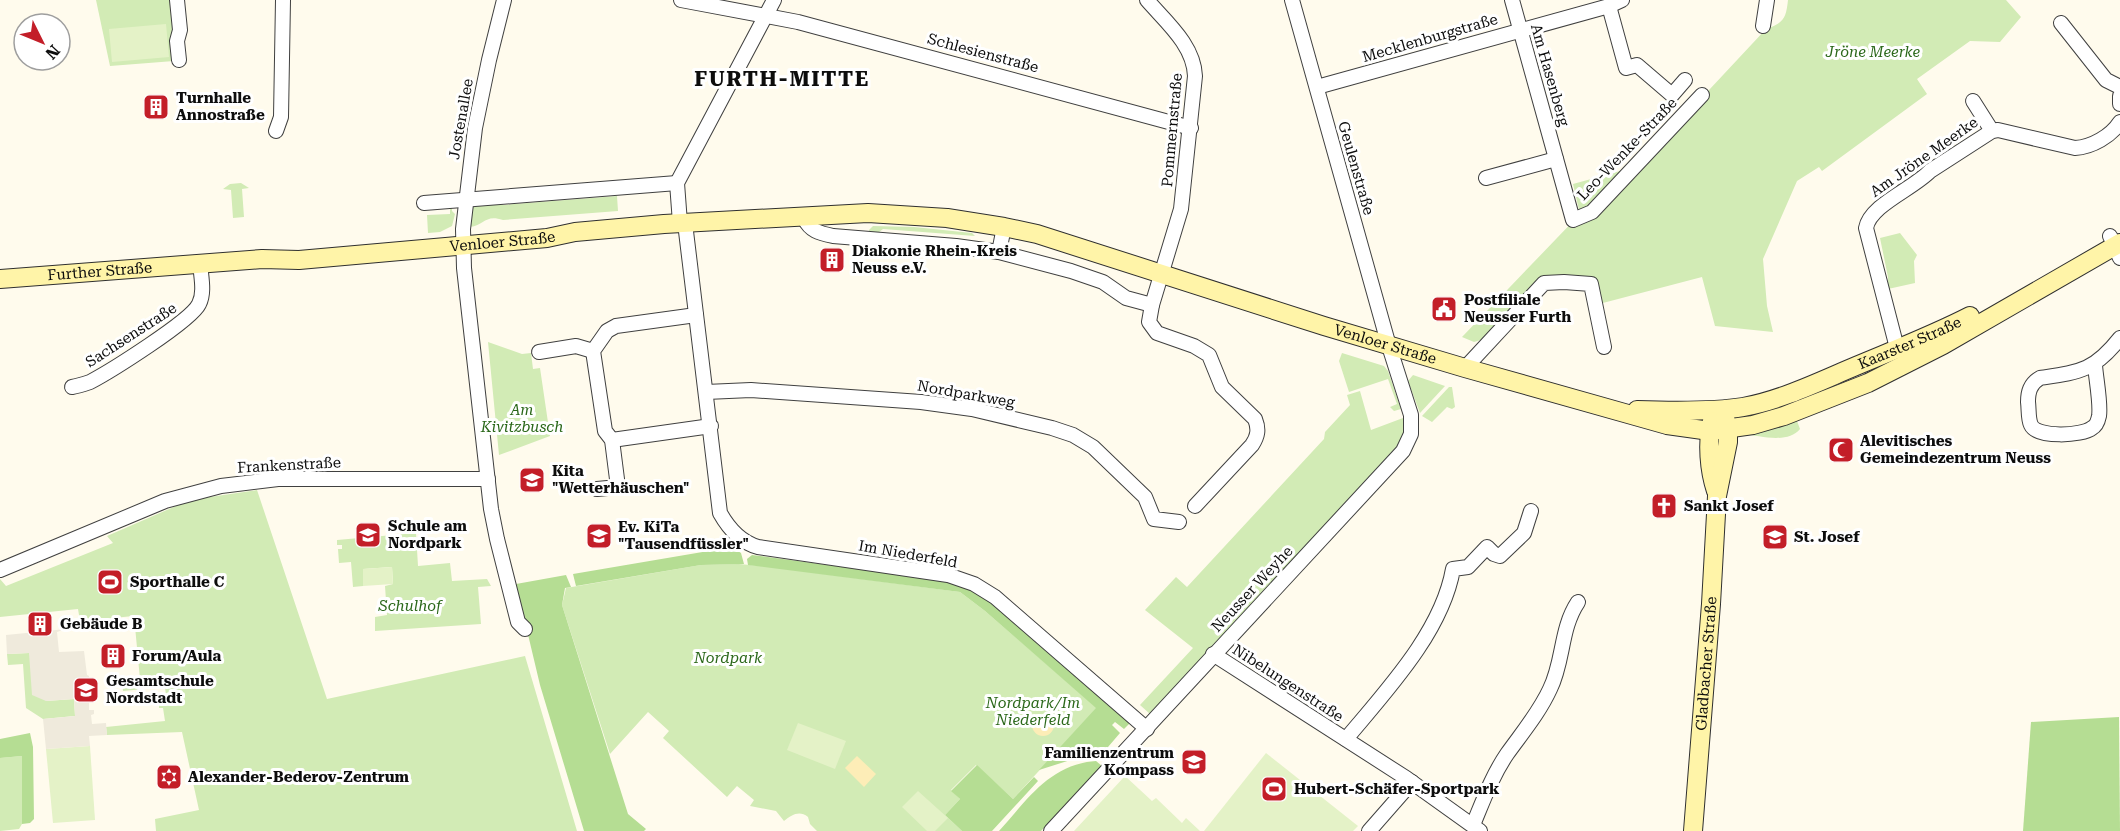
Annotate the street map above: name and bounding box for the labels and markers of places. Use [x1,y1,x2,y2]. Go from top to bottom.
place label: Turnhalle Annostraße [176,89,265,124]
building icon: Turnhalle Annostraße [141,92,171,122]
place label: Diakonie Rhein-Kreis Neuss e.V. [852,242,1017,277]
building icon: Diakonie Rhein-Kreis Neuss e.V. [817,245,847,275]
place label: Postfiliale Neusser Furth [1464,291,1571,326]
public building icon: Postfiliale Neusser Furth [1429,294,1459,324]
place label: Alevitisches Gemeindezentrum Neuss [1860,432,2051,467]
mosque icon: Alevitisches Gemeindezentrum Neuss [1826,435,1856,465]
place label: Kita "Wetterhäuschen" [552,462,690,497]
school or university icon: Kita "Wetterhäuschen" [517,465,547,495]
church icon: Sankt Josef [1649,491,1679,521]
place label: Sankt Josef [1684,497,1774,515]
place label: Schule am Nordpark [388,517,468,552]
place label: Ev. KiTa "Tausendfüssler" [618,518,749,553]
school or university icon: Schule am Nordpark [353,520,383,550]
school or university icon: Ev. KiTa "Tausendfüssler" [584,521,614,551]
school or university icon: St. Josef [1760,522,1790,552]
place label: St. Josef [1794,528,1860,546]
sports icon: Sporthalle C [95,567,125,597]
place label: Sporthalle C [130,573,225,591]
building icon: Gebäude B [25,609,55,639]
place label: Gebäude B [60,615,143,633]
building icon: Forum/Aula [98,641,128,671]
place label: Forum/Aula [132,647,221,665]
place label: Gesamtschule Nordstadt [106,672,214,707]
school or university icon: Gesamtschule Nordstadt [71,675,101,705]
place label: Familienzentrum Kompass [1045,744,1175,779]
school or university icon: Familienzentrum Kompass [1179,747,1209,777]
synagogue icon: Alexander-Bederov-Zentrum [154,762,184,792]
place label: Alexander-Bederov-Zentrum [188,768,410,786]
sports icon: Hubert-Schäfer-Sportpark [1259,774,1289,804]
place label: Hubert-Schäfer-Sportpark [1294,780,1500,798]

